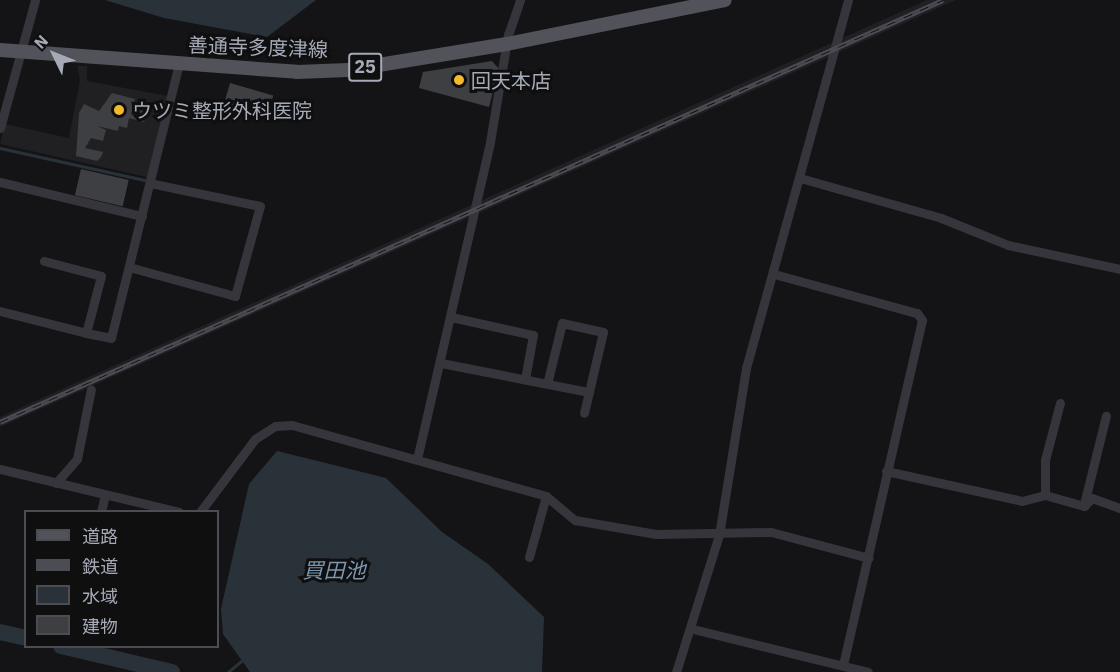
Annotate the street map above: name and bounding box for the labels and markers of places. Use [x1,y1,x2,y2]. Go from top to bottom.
place label: 回天本店 [471,68,551,92]
marker: 回天本店 [452,73,466,87]
place label: ウツミ整形外科医院 [132,98,312,122]
marker: ウツミ整形外科医院 [110,101,128,119]

